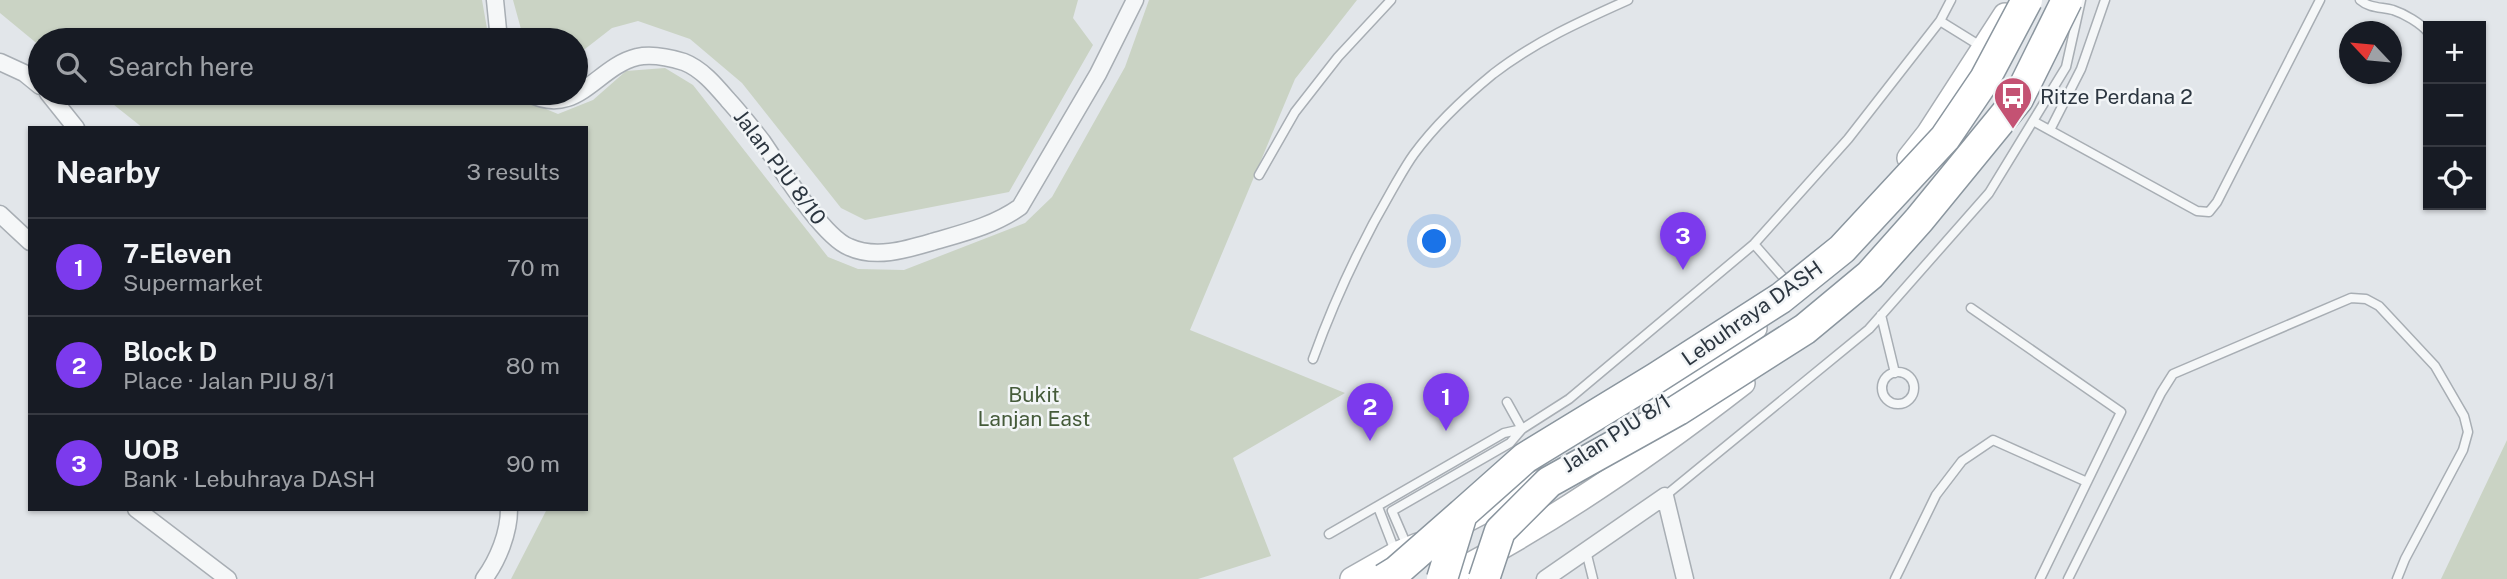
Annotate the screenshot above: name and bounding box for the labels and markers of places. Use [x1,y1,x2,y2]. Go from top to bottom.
bus stop icon: Ritze Perdana 2 [1992,75,2034,130]
place label: Ritze Perdana 2 [2040,84,2193,109]
pin: 3 [1660,212,1706,270]
pin: 1 [1423,373,1469,431]
pin: 2 [1347,383,1393,441]

